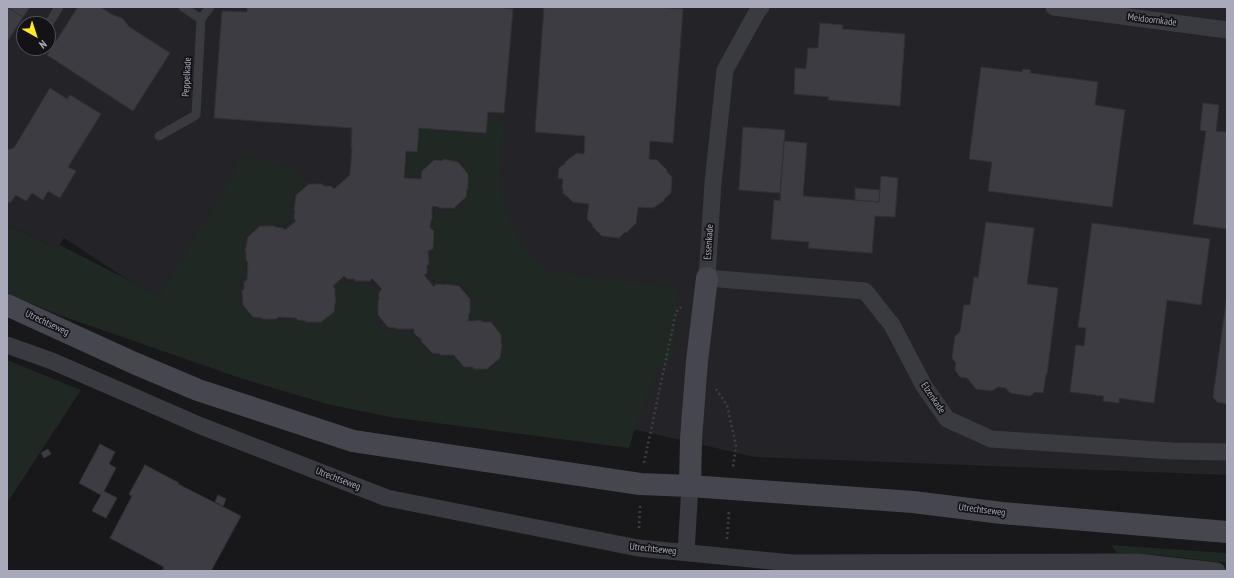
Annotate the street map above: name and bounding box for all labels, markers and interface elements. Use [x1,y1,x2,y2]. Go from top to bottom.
street label: Meidoornkade [1127,11,1177,29]
north arrow [16,16,56,56]
text: N [36,37,50,52]
street label: Peppelkade [180,57,194,97]
street label: Essenkade [702,224,716,260]
street label: Utrechtseweg [23,308,71,338]
street label: Elzenkade [918,380,948,416]
street label: Utrechtseweg [314,465,362,493]
street label: Utrechtseweg [958,501,1006,519]
street label: Utrechtseweg [629,541,677,557]

